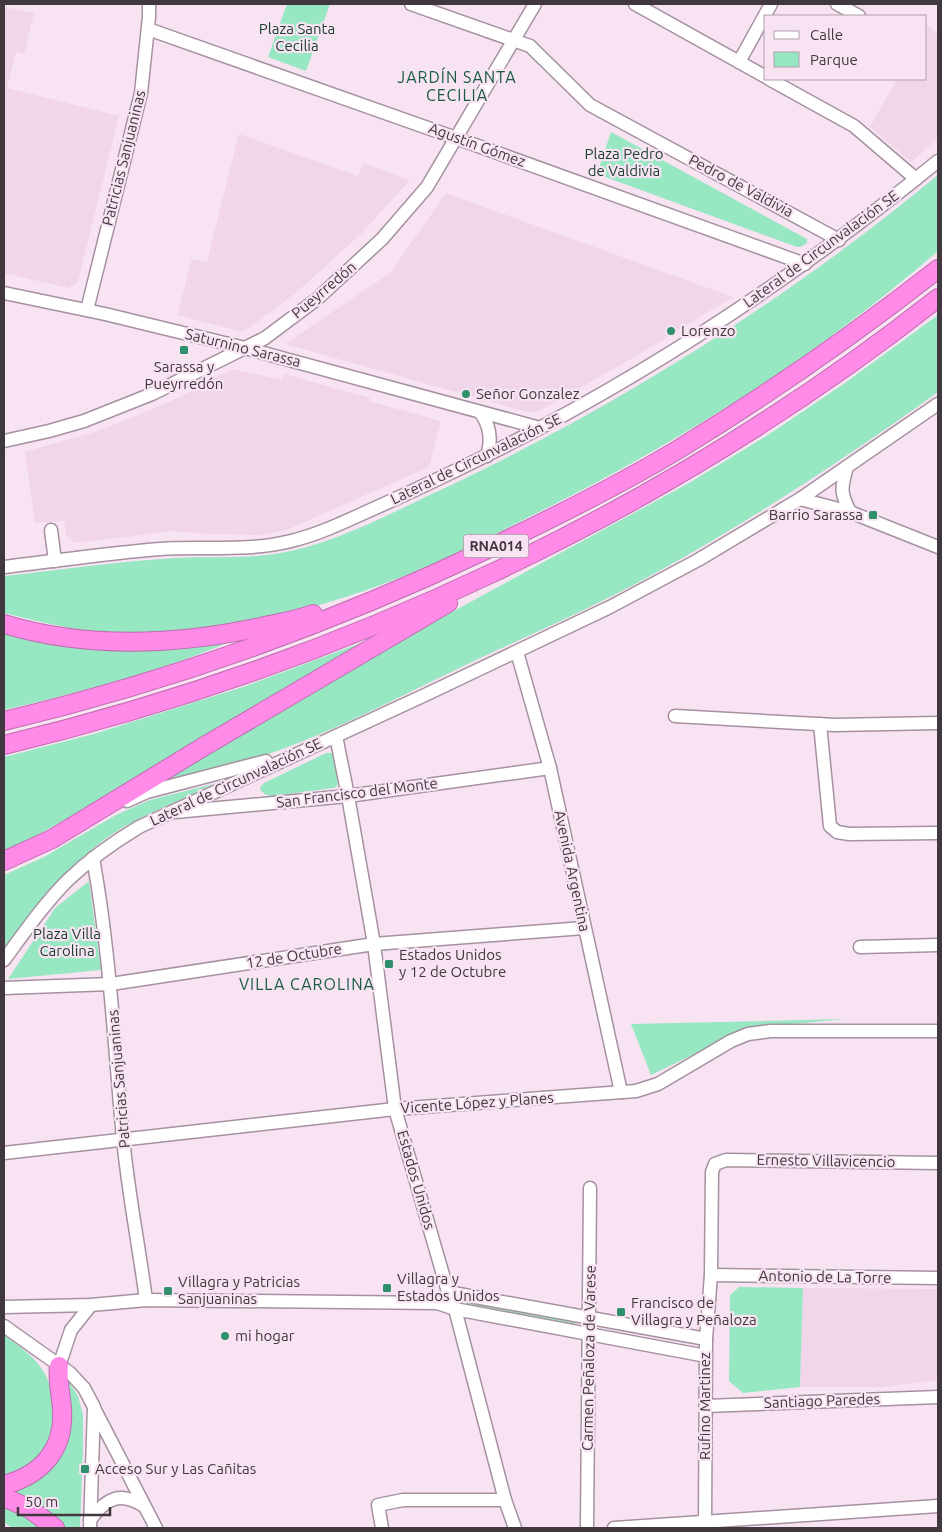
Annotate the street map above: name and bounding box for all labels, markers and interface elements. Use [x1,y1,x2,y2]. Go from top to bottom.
legend [764,15,927,80]
park label: Plaza Santa Cecilia [259,20,335,54]
text: Calle [810,26,843,43]
text: Parque [810,51,858,68]
district label: JARDÍN SANTA CECILIA [397,66,517,104]
street label: Patricias Sanjuaninas [98,88,149,227]
street label: Agustín Gómez [426,119,528,170]
park label: Plaza Pedro de Valdivia [585,145,663,179]
street label: Pedro de Valdivia [686,151,796,220]
street label: Lateral de Circunvalación SE [740,187,902,311]
street label: Pueyrredón [288,258,359,321]
place label: Lorenzo [681,322,735,339]
street label: Saturnino Sarassa [184,325,303,370]
marker: Lorenzo [665,325,677,337]
marker: Sarassa y Pueyrredón [178,344,190,356]
place label: Sarassa y Pueyrredón [145,358,223,392]
place label: Señor Gonzalez [476,385,580,402]
marker: Señor Gonzalez [460,388,472,400]
street label: Lateral de Circunvalación SE [388,410,564,507]
place label: Barrio Sarassa [769,506,863,523]
marker: Barrio Sarassa [867,509,879,521]
road number: RNA014 [464,534,528,558]
street label: Lateral de Circunvalación SE [147,734,324,829]
street label: San Francisco del Monte [275,774,439,811]
street label: Avenida Argentina [551,808,594,933]
park label: Plaza Villa Carolina [33,925,101,959]
street label: 12 de Octubre [245,940,343,971]
place label: Estados Unidos y 12 de Octubre [399,946,506,980]
marker: Estados Unidos y 12 de Octubre [383,958,395,970]
district label: VILLA CAROLINA [239,975,375,993]
street label: Patricias Sanjuaninas [104,1009,133,1149]
street label: Vicente López y Planes [400,1089,554,1116]
street label: Estados Unidos [394,1128,439,1231]
street label: Ernesto Villavicencio [756,1151,896,1170]
street label: Carmen Peñaloza de Varese [578,1265,599,1451]
street label: Antonio de La Torre [759,1267,891,1286]
place label: Villagra y Estados Unidos [397,1270,500,1304]
place label: Villagra y Patricias Sanjuaninas [178,1273,300,1307]
marker: Villagra y Estados Unidos [381,1282,393,1294]
marker: Villagra y Patricias Sanjuaninas [162,1285,174,1297]
place label: Francisco de Villagra y Peñaloza [631,1294,757,1328]
marker: Francisco de Villagra y Peñaloza [615,1306,627,1318]
place label: mi hogar [235,1327,295,1344]
marker: mi hogar [219,1330,231,1342]
street label: Rufino Martinez [696,1352,713,1460]
street label: Santiago Paredes [764,1390,880,1411]
place label: Acceso Sur y Las Cañitas [95,1460,256,1477]
marker: Acceso Sur y Las Cañitas [79,1463,91,1475]
scale bar [18,1484,110,1516]
text: 50 m [25,1493,58,1510]

